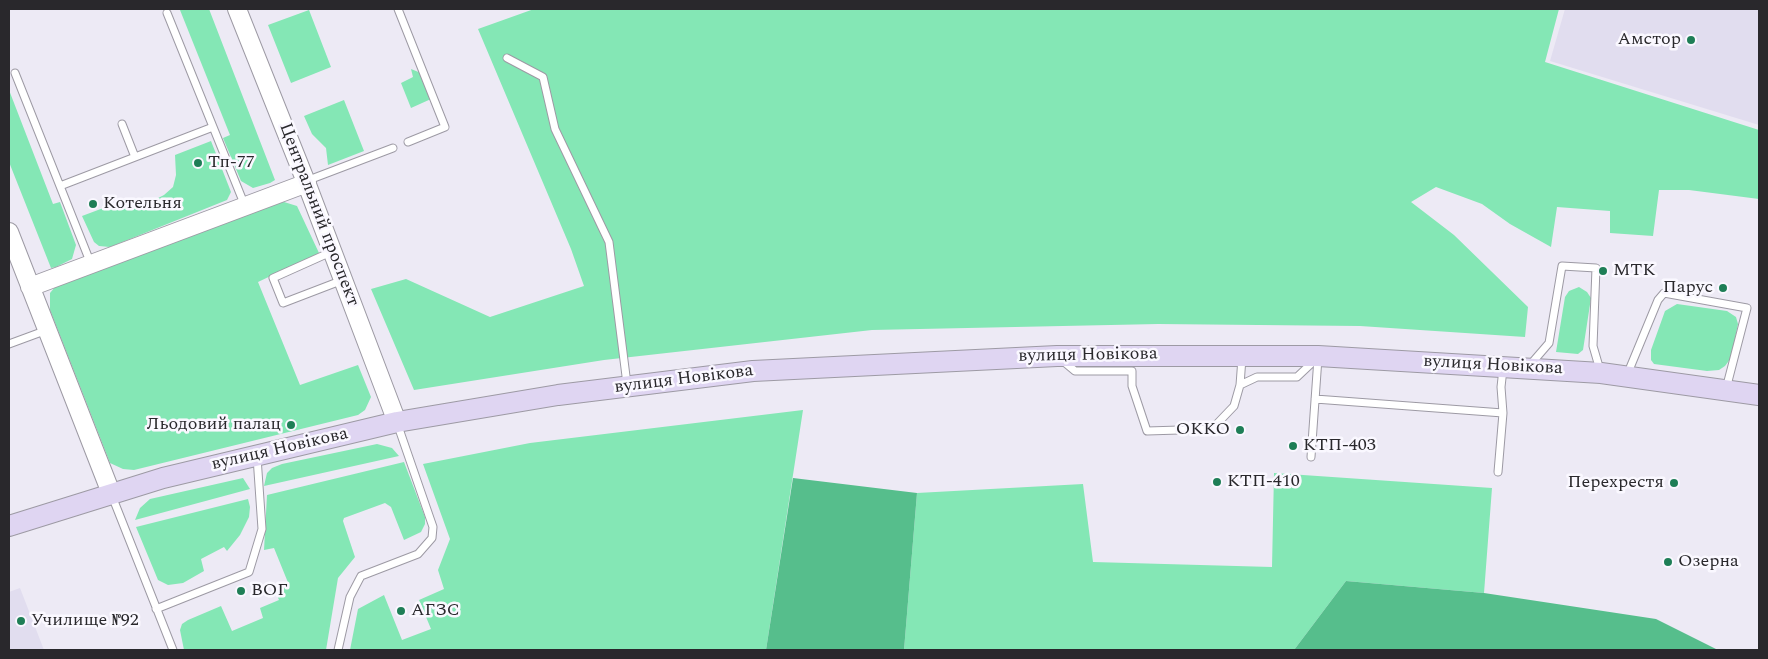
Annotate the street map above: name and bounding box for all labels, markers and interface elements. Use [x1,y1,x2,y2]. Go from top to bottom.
place label: Амстор [1618,29,1681,51]
marker: Амстор [1685,34,1697,46]
street label: Центральний проспект [273,120,363,310]
place label: Тп-77 [208,152,255,174]
marker: Тп-77 [192,157,204,169]
place label: Котельня [103,193,182,215]
marker: Котельня [87,198,99,210]
place label: МТК [1613,260,1655,282]
marker: МТК [1597,265,1609,277]
place label: Парус [1663,277,1713,299]
marker: Парус [1717,282,1729,294]
street label: вулиця Новікова [1018,344,1158,368]
street label: вулиця Новікова [1423,352,1563,380]
street label: вулиця Новікова [613,361,755,399]
place label: Льодовий палац [146,414,281,436]
marker: Льодовий палац [285,419,297,431]
place label: ОККО [1176,419,1230,441]
street label: вулиця Новікова [210,424,350,476]
marker: ОККО [1234,424,1246,436]
place label: КТП-403 [1303,435,1376,457]
marker: КТП-403 [1287,440,1299,452]
place label: КТП-410 [1227,471,1300,493]
place label: Перехрестя [1567,472,1664,494]
marker: КТП-410 [1211,476,1223,488]
marker: Перехрестя [1668,477,1680,489]
place label: Озерна [1678,551,1739,573]
marker: Озерна [1662,556,1674,568]
place label: ВОГ [251,580,288,602]
marker: ВОГ [235,585,247,597]
place label: АГЗС [411,600,460,622]
marker: АГЗС [395,605,407,617]
place label: Училище №92 [31,610,139,632]
marker: Училище №92 [15,615,27,627]

